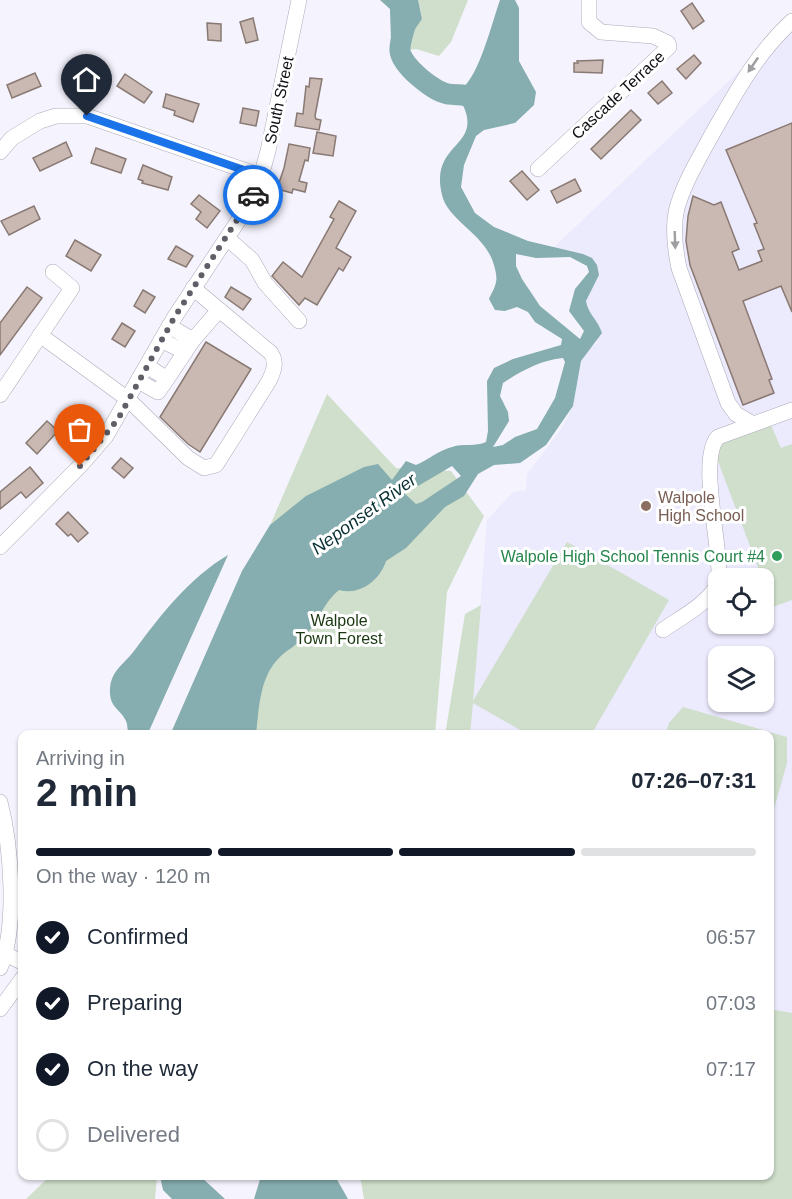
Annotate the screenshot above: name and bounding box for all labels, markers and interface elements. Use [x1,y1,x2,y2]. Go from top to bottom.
street label: Cascade Terrace [568,48,668,142]
pin [61,54,112,116]
street label: South Street [261,54,297,145]
one-way arrow [747,56,759,72]
icon: home [70,63,103,96]
courier [223,165,283,225]
icon: car [237,179,270,212]
one-way arrow [671,231,680,250]
pin [54,404,105,466]
icon: bag [63,413,96,446]
water label: Neponset River [308,469,421,559]
place label: Walpole High School [658,489,744,524]
marker: Walpole High School [639,499,653,513]
place label: Walpole High School Tennis Court #4 [501,548,765,565]
marker: Walpole High School Tennis Court #4 [770,549,784,563]
map controls [708,568,774,712]
button: locate [708,568,774,634]
park label: Walpole Town Forest [295,612,383,647]
button: layers [708,646,774,712]
text: Arriving in [36,747,125,769]
text: 07:26–07:31 [631,768,756,793]
text: 2 min [36,771,138,814]
text: On the way · 120 m [36,865,211,887]
icon: check [36,921,69,954]
text: Confirmed [87,924,188,949]
text: 06:57 [706,926,756,948]
icon: check [36,987,69,1020]
text: Preparing [87,990,182,1015]
text: 07:03 [706,992,756,1014]
icon: check [36,1053,69,1086]
text: On the way [87,1056,198,1081]
text: 07:17 [706,1058,756,1080]
text: Delivered [87,1122,180,1147]

